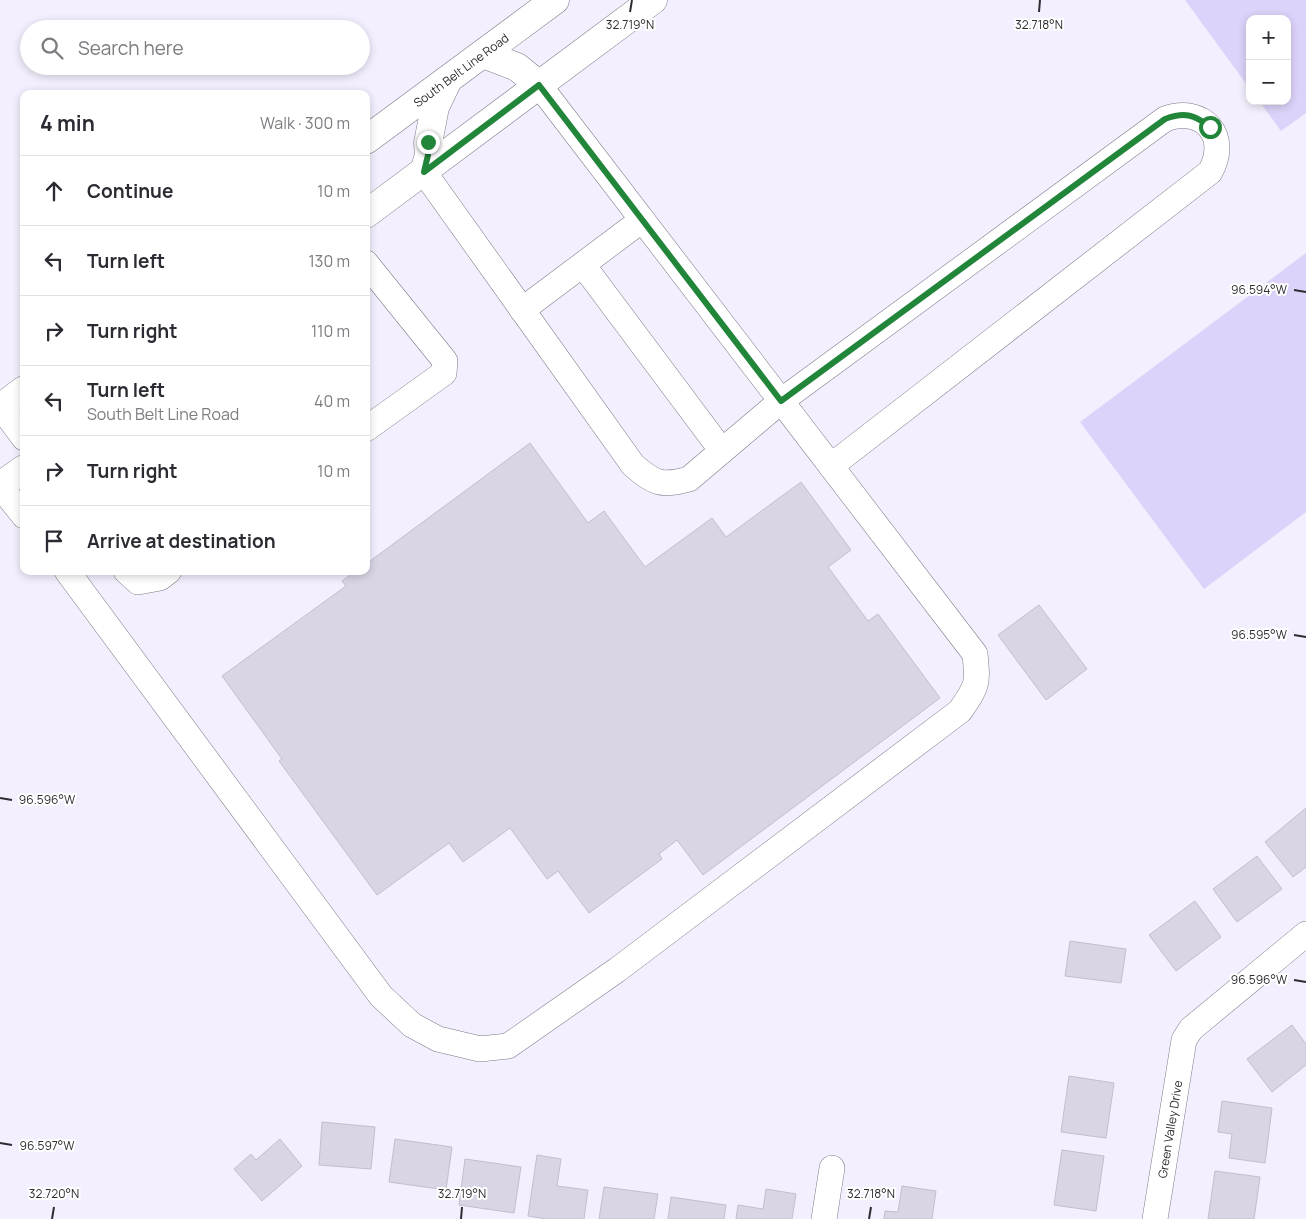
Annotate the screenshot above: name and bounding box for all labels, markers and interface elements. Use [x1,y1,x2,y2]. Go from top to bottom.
map controls [1246,15,1291,105]
button: + [1246,15,1291,60]
text: 32.719°N [606,16,654,33]
text: 32.718°N [1015,16,1063,33]
search box [20,20,370,75]
street label: South Belt Line Road [410,29,512,111]
icon: search [38,34,66,62]
text: Search here [78,35,184,61]
button: − [1246,60,1291,105]
text: 4 min [40,109,95,137]
text: Walk · 300 m [260,112,350,134]
route start [1199,116,1222,139]
route end [417,131,440,154]
icon: ahead [40,177,68,205]
text: Continue [87,178,173,204]
text: 10 m [317,180,350,202]
icon: left [40,247,68,275]
text: Turn left [87,248,165,274]
text: 130 m [308,250,350,272]
text: 96.594°W [1231,281,1288,298]
icon: right [40,317,68,345]
text: Turn right [87,318,177,344]
text: 110 m [311,320,350,342]
text: Turn left [87,377,165,403]
icon: left [40,387,68,415]
text: 40 m [314,390,350,412]
text: South Belt Line Road [87,403,239,425]
icon: right [40,457,68,485]
text: Turn right [87,458,177,484]
text: 10 m [317,460,350,482]
icon: arrive [40,527,68,555]
text: Arrive at destination [87,528,276,554]
text: 96.595°W [1231,626,1288,643]
text: 96.596°W [19,791,76,808]
text: 96.596°W [1231,971,1288,988]
street label: Green Valley Drive [1153,1079,1186,1179]
text: 96.597°W [20,1137,75,1154]
text: 32.720°N [29,1185,79,1202]
text: 32.719°N [438,1185,486,1202]
text: 32.718°N [847,1185,895,1202]

